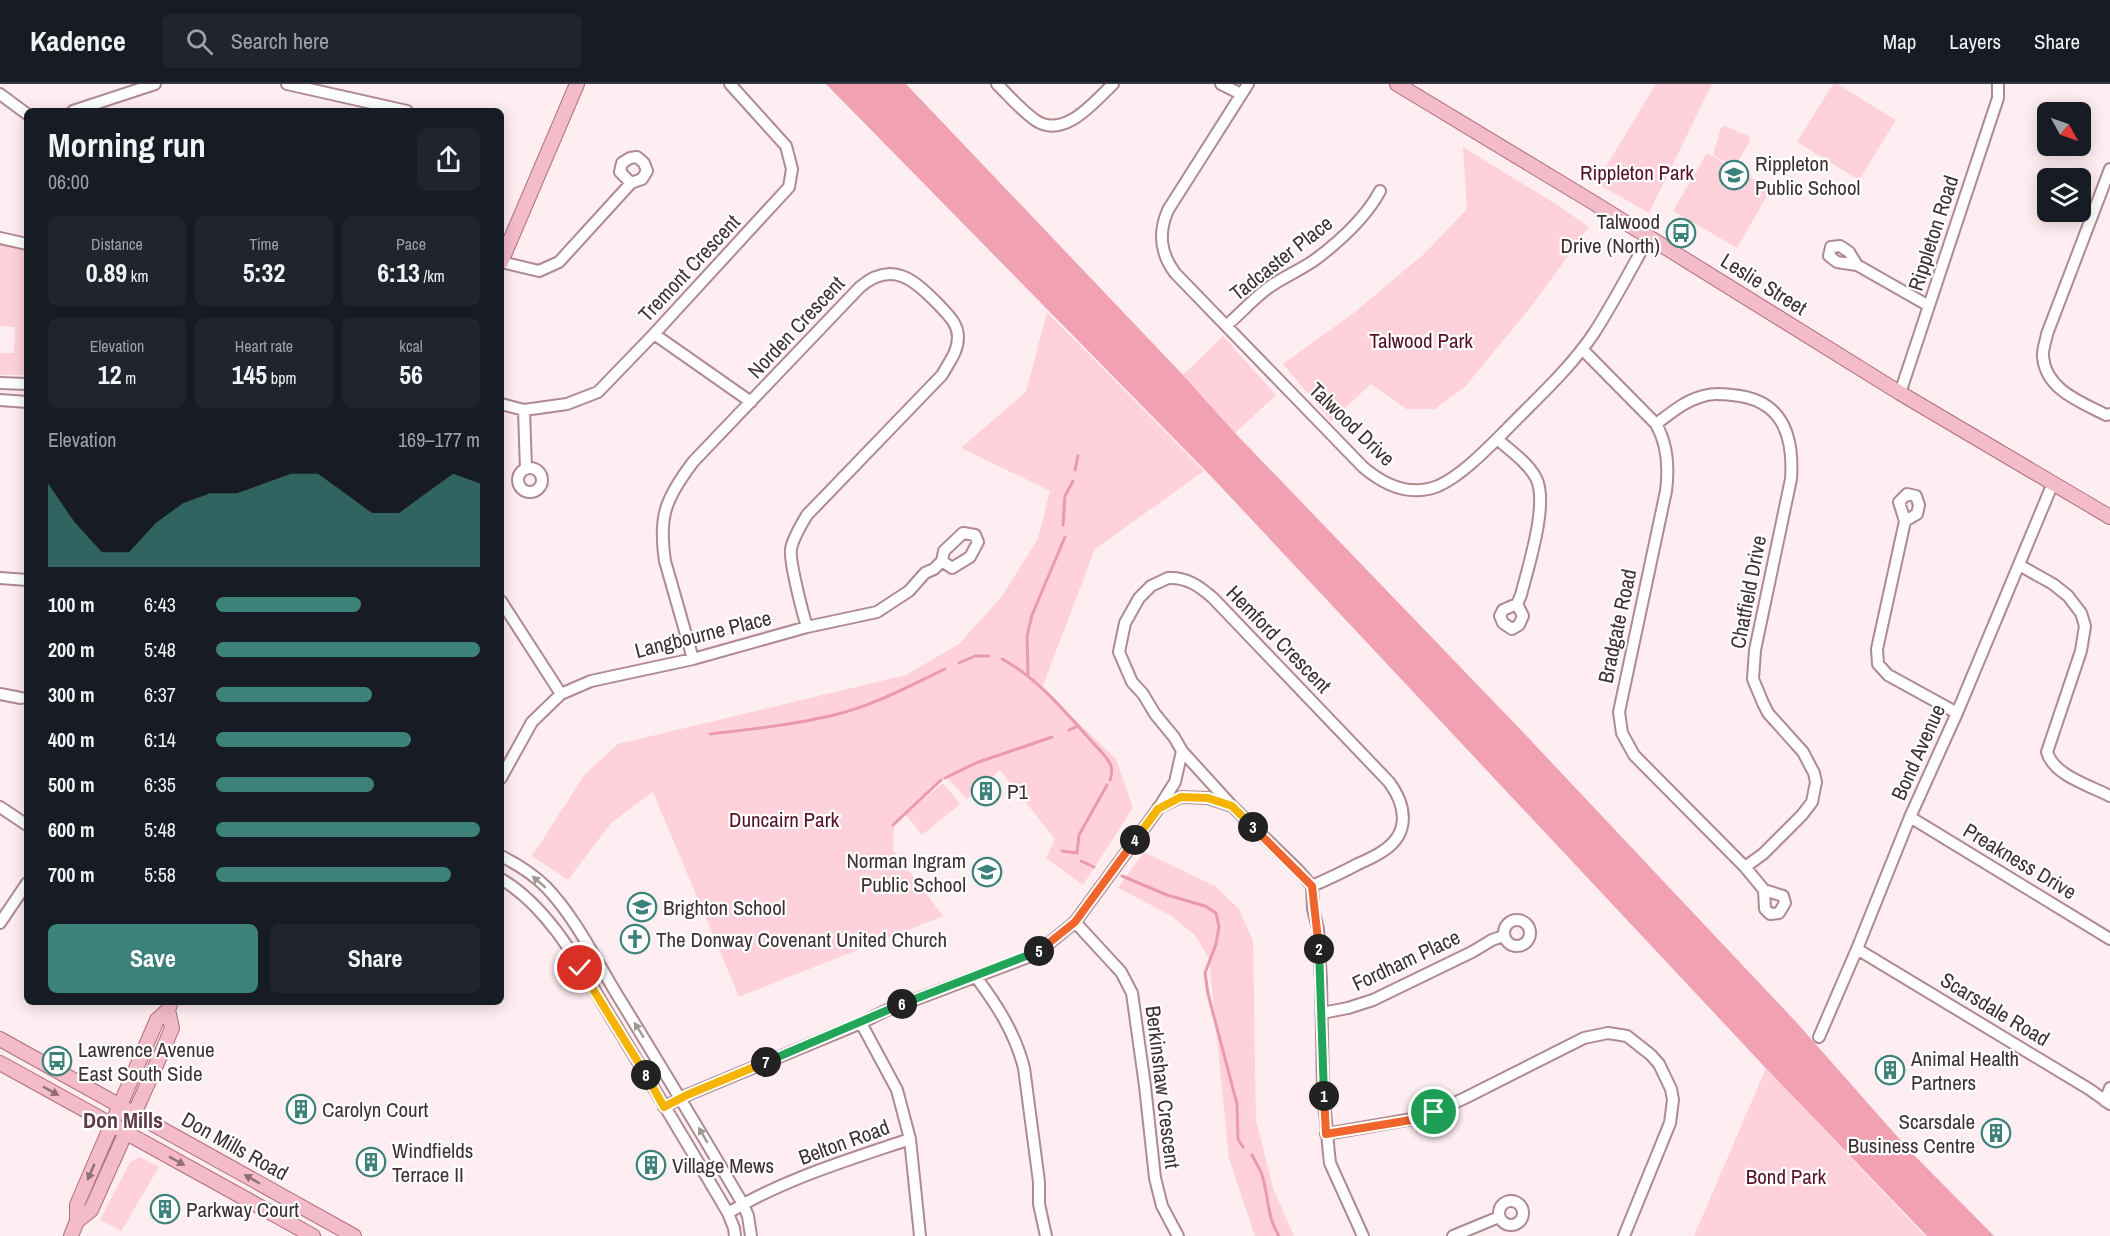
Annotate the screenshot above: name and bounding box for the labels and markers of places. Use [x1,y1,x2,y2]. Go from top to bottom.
place label: Rippleton Public School [1755,149,1860,202]
school or university icon: Rippleton Public School [1718,159,1750,191]
place label: Talwood Drive (North) [1561,207,1660,260]
bus stop icon: Talwood Drive (North) [1665,217,1697,249]
building icon: P1 [970,775,1002,807]
place label: P1 [1007,777,1028,806]
pin: 3 [1238,812,1268,842]
pin: 4 [1120,825,1150,855]
place label: Norman Ingram Public School [846,846,966,899]
school or university icon: Norman Ingram Public School [971,856,1003,888]
school or university icon: Brighton School [626,891,658,923]
place label: Brighton School [663,893,786,922]
church icon: The Donway Covenant United Church [619,923,651,955]
place label: The Donway Covenant United Church [656,925,947,954]
pin: 2 [1304,934,1334,964]
pin: 5 [1024,936,1054,966]
pin [554,942,605,993]
pin: 6 [887,989,917,1019]
place label: Lawrence Avenue East South Side [78,1035,215,1088]
place label: Animal Health Partners [1910,1044,2019,1097]
bus stop icon: Lawrence Avenue East South Side [41,1045,73,1077]
pin: 7 [751,1047,781,1077]
building icon: Animal Health Partners [1874,1054,1906,1086]
pin: 8 [631,1060,661,1090]
pin: 1 [1309,1081,1339,1111]
pin [1408,1086,1459,1137]
building icon: Carolyn Court [285,1093,317,1125]
place label: Carolyn Court [322,1095,428,1124]
place label: Scarsdale Business Centre [1848,1107,1975,1160]
building icon: Scarsdale Business Centre [1980,1117,2012,1149]
place label: Windfields Terrace II [392,1136,473,1189]
building icon: Windfields Terrace II [355,1146,387,1178]
building icon: Village Mews [635,1149,667,1181]
place label: Village Mews [672,1151,774,1180]
building icon: Parkway Court [149,1193,181,1225]
place label: Parkway Court [186,1195,299,1224]

